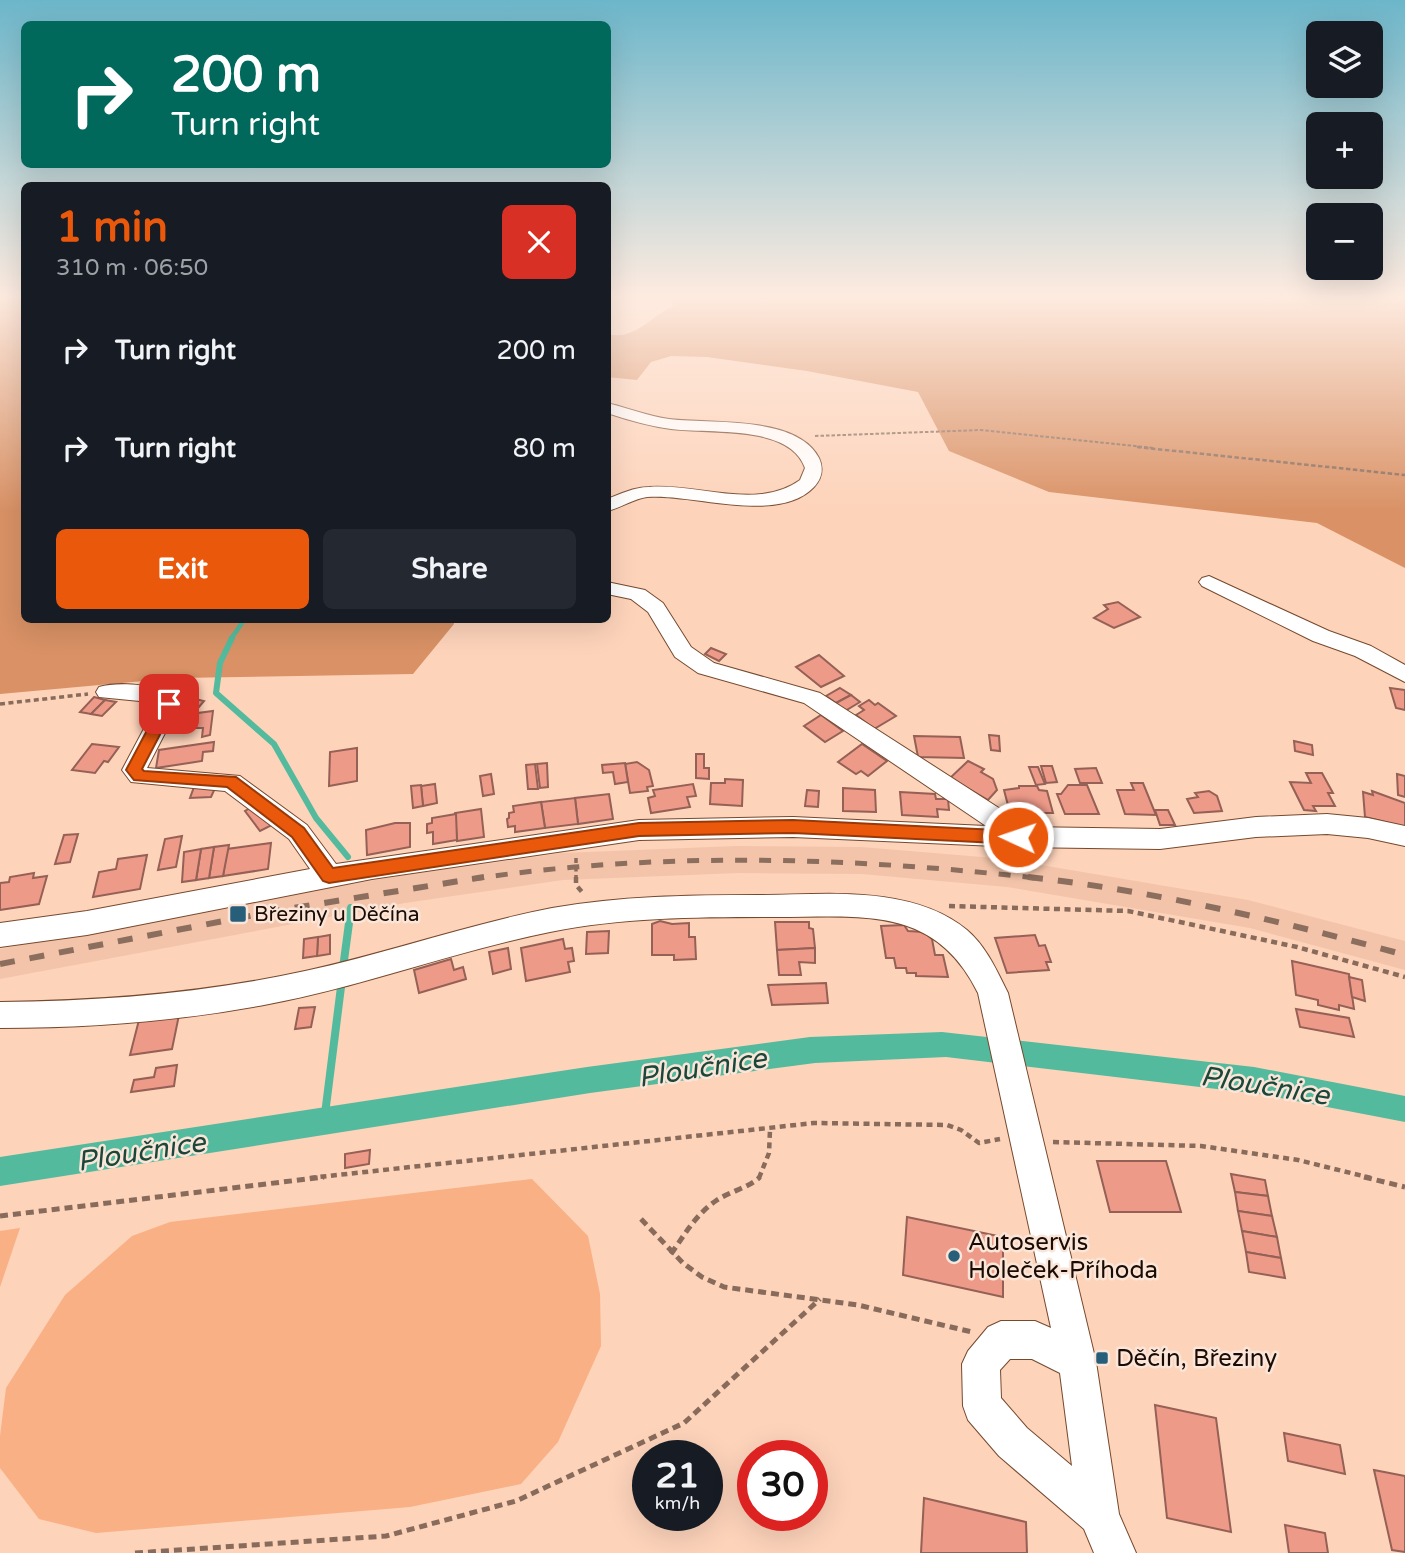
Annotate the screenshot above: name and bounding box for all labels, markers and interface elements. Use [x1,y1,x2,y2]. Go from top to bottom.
map controls [1306,21,1383,280]
button: layers [1306,21,1383,98]
text: 200 m [171,46,321,105]
icon: right [56,49,147,140]
text: Turn right [171,106,320,144]
button: + [1306,112,1383,189]
text: 1 min [56,202,168,253]
button: − [1306,203,1383,280]
button: close [502,205,576,279]
text: 310 m · 06:50 [56,254,208,282]
icon: right [56,331,94,369]
text: Turn right [115,335,236,366]
text: 200 m [496,335,576,366]
icon: right [56,429,94,467]
text: Turn right [115,433,236,464]
text: 80 m [513,433,576,464]
button: Exit [56,529,309,609]
button: Share [323,529,576,609]
pin [139,674,199,734]
icon: arrive [150,685,188,723]
position arrow [981,800,1055,874]
place label: Březiny u Děčína [254,902,420,927]
marker: Březiny u Děčína [228,904,248,924]
water label: Ploučnice [636,1041,771,1095]
water label: Ploučnice [1198,1059,1333,1113]
water label: Ploučnice [75,1125,210,1179]
place label: Autoservis Holeček-Příhoda [968,1228,1158,1285]
marker: Autoservis Holeček-Příhoda [946,1248,962,1264]
place label: Děčín, Březiny [1116,1344,1277,1373]
marker: Děčín, Březiny [1094,1350,1110,1366]
speed limit sign: 30 [737,1440,828,1531]
text: 21 [656,1455,699,1497]
text: km/h [655,1492,700,1514]

